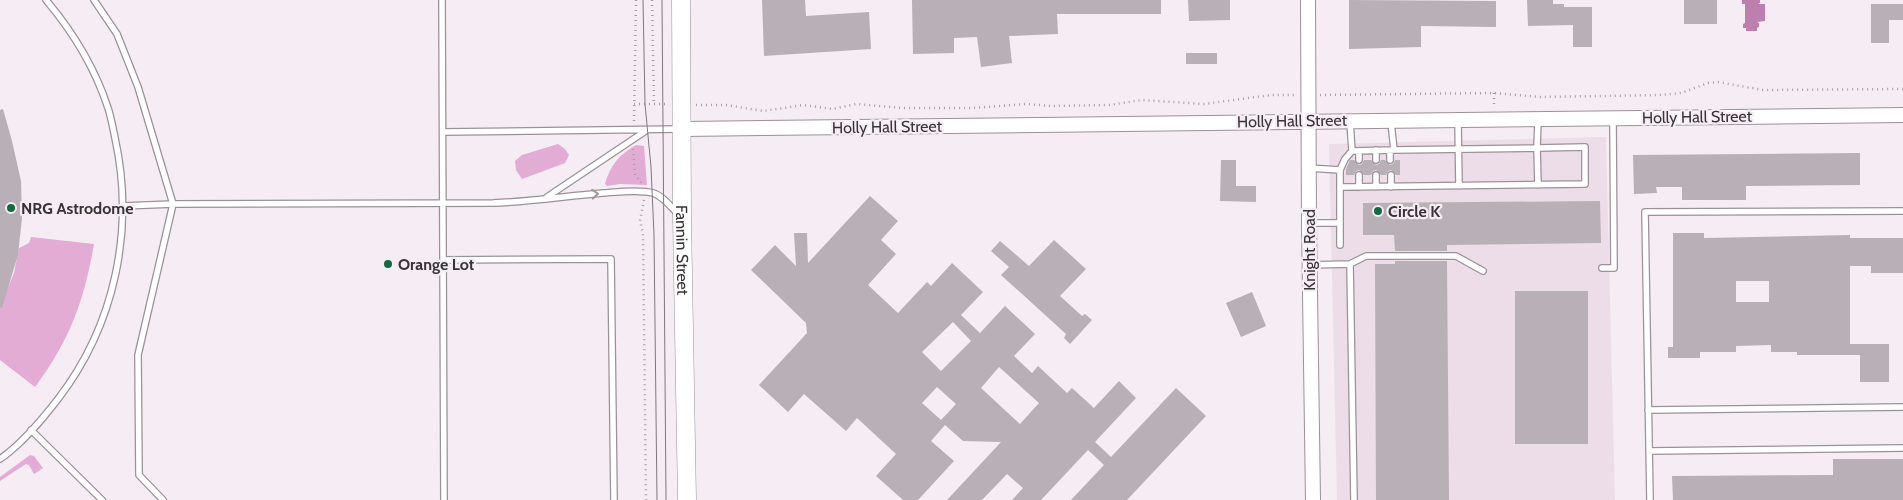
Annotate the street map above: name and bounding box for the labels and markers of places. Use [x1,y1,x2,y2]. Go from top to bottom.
place label: NRG Astrodome [21,199,133,218]
marker: NRG Astrodome [5,202,17,214]
place label: Circle K [1388,202,1440,221]
marker: Circle K [1372,205,1384,217]
place label: Orange Lot [398,255,475,274]
marker: Orange Lot [382,258,394,270]

